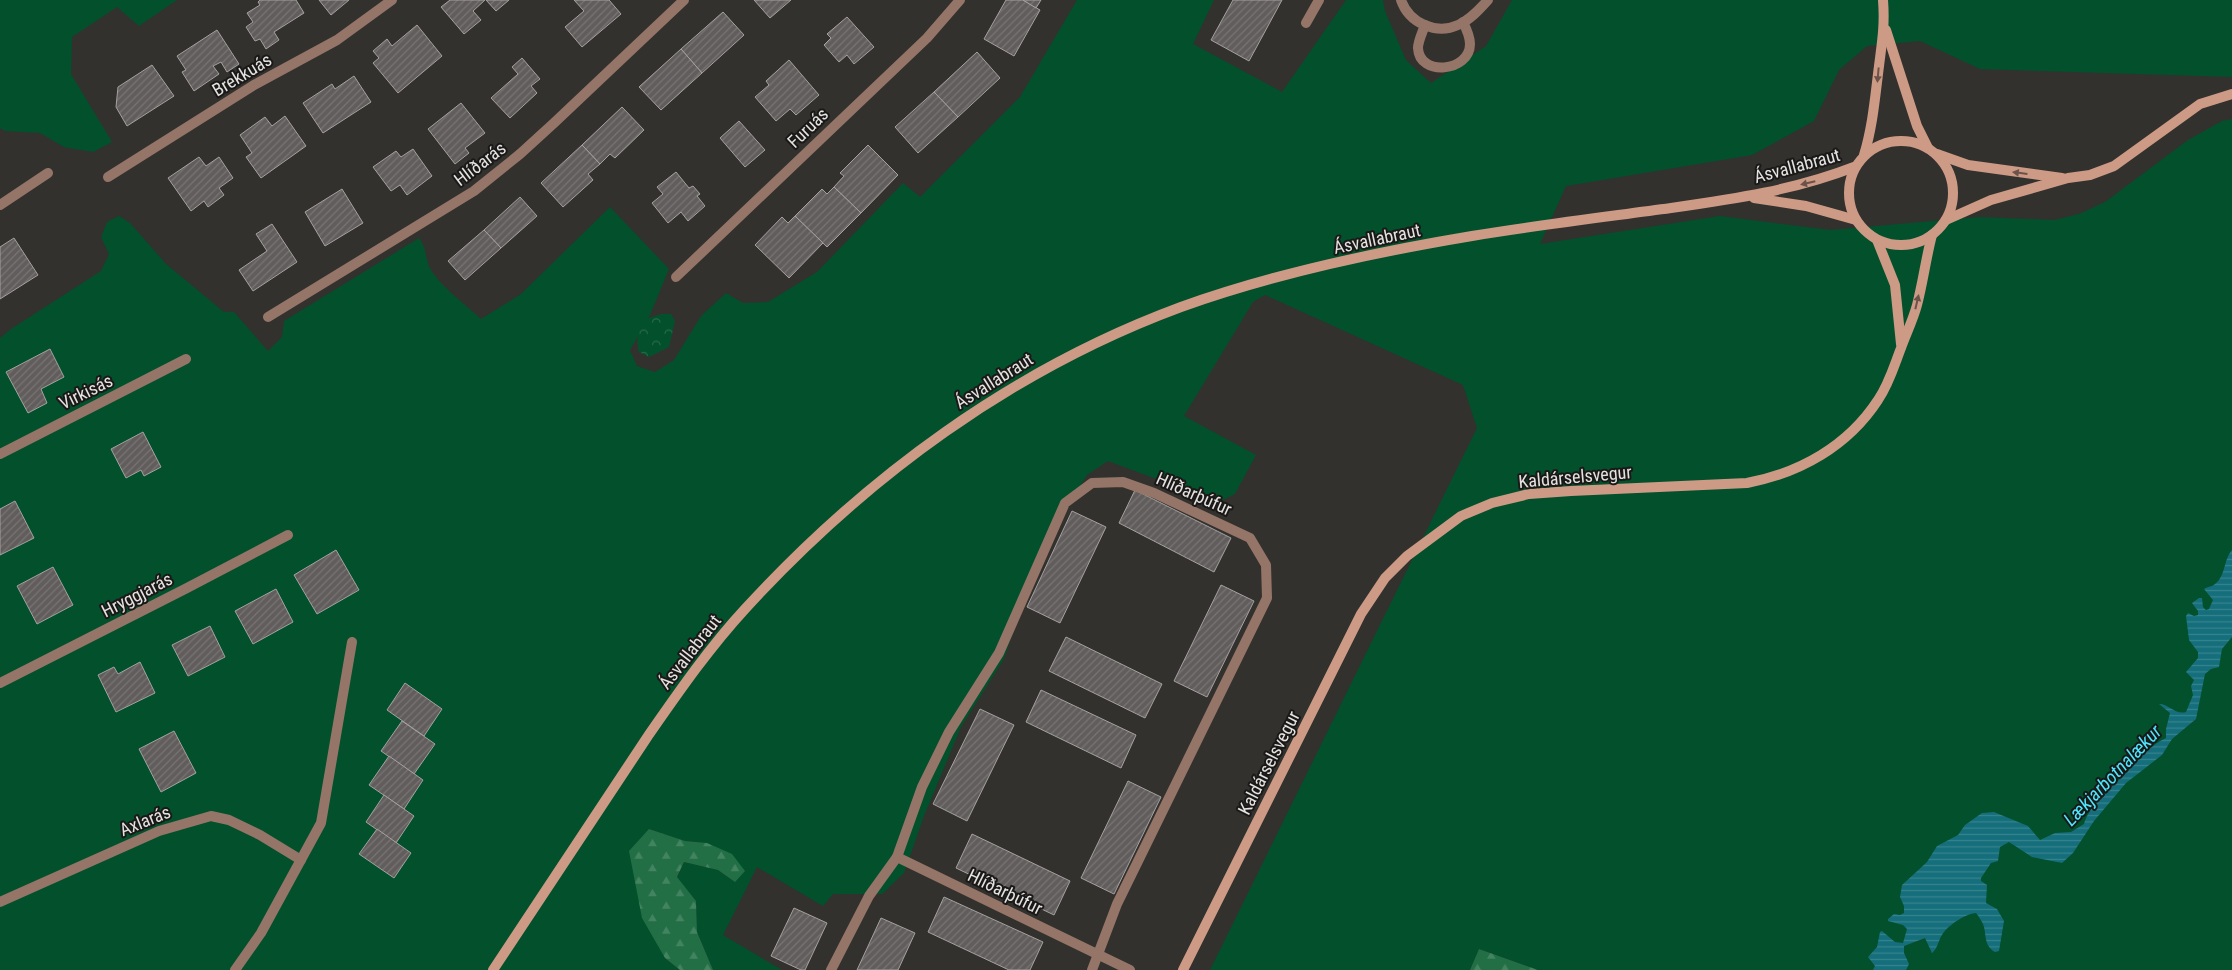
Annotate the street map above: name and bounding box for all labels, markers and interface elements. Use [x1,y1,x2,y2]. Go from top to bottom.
street label: Brekkuás [208,49,275,100]
one-way arrow [1874,67,1882,83]
street label: Furuás [783,103,832,152]
street label: Hlíðarás [450,137,510,190]
street label: Ásvallabraut [1751,144,1842,187]
one-way arrow [2011,169,2027,177]
one-way arrow [1801,179,1816,187]
street label: Ásvallabraut [1332,219,1422,258]
one-way arrow [1913,294,1921,309]
street label: Ásvallabraut [951,348,1037,413]
street label: Virkisás [56,370,116,413]
street label: Kaldárselsvegur [1517,461,1633,492]
street label: Hlíðarþúfur [1153,468,1236,520]
street label: Hryggjarás [98,568,176,621]
street label: Ásvallabraut [654,610,725,693]
street label: Kaldárselsvegur [1233,707,1304,818]
water label: Lækjarbotnalækur [2059,720,2166,830]
street label: Axlarás [116,801,173,840]
street label: Hlíðarþúfur [964,864,1047,919]

